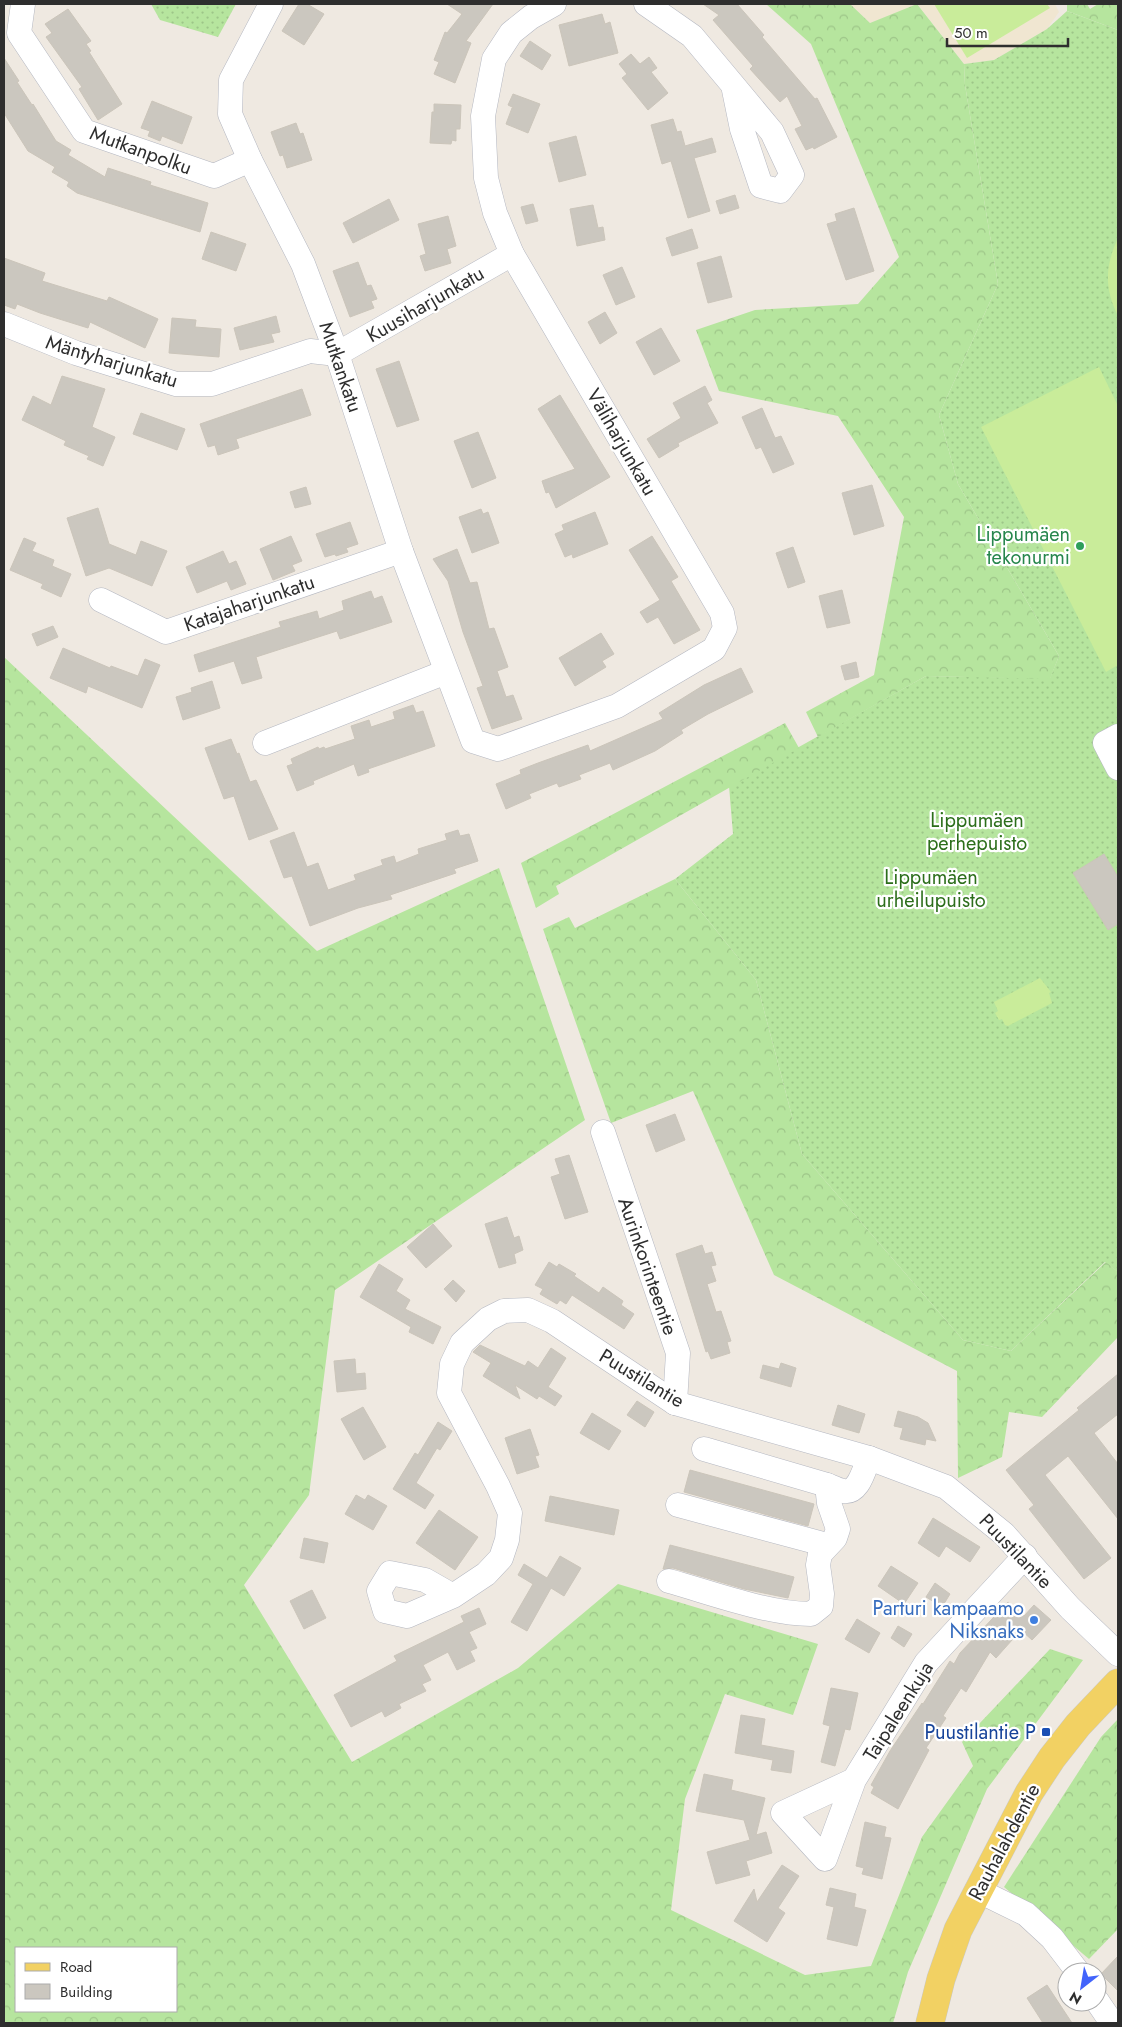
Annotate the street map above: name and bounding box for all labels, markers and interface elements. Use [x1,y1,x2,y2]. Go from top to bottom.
scale bar [947,15,1068,47]
text: 50 m [954,22,988,44]
street label: Mutkanpolku [86,119,196,182]
street label: Kuusiharjunkatu [361,259,490,350]
street label: Mutkankatu [311,318,370,416]
street label: Mäntyharjunkatu [42,328,181,395]
street label: Väliharjunkatu [579,383,664,501]
place label: Lippumäen tekonurmi [976,520,1070,572]
marker: Lippumäen tekonurmi [1074,540,1086,552]
street label: Katajaharjunkatu [180,568,318,639]
park label: Lippumäen perhepuisto [927,806,1027,858]
park label: Lippumäen urheilupuisto [876,863,986,915]
street label: Aurinkorinteentie [610,1193,685,1339]
street label: Puustilantie [594,1342,690,1415]
street label: Puustilantie [972,1507,1059,1595]
place label: Parturi kampaamo Niksnaks [873,1594,1024,1646]
marker: Parturi kampaamo Niksnaks [1028,1614,1040,1626]
street label: Taipaleenkuja [856,1656,941,1767]
place label: Puustilantie P [924,1718,1036,1747]
marker: Puustilantie P [1040,1726,1052,1738]
street label: Rauhalahdentie [961,1779,1047,1906]
legend [15,1947,178,2012]
text: Road [60,1956,92,1978]
north arrow [1057,1962,1107,2012]
text: Building [60,1981,112,2003]
text: N [1065,1987,1085,2010]

